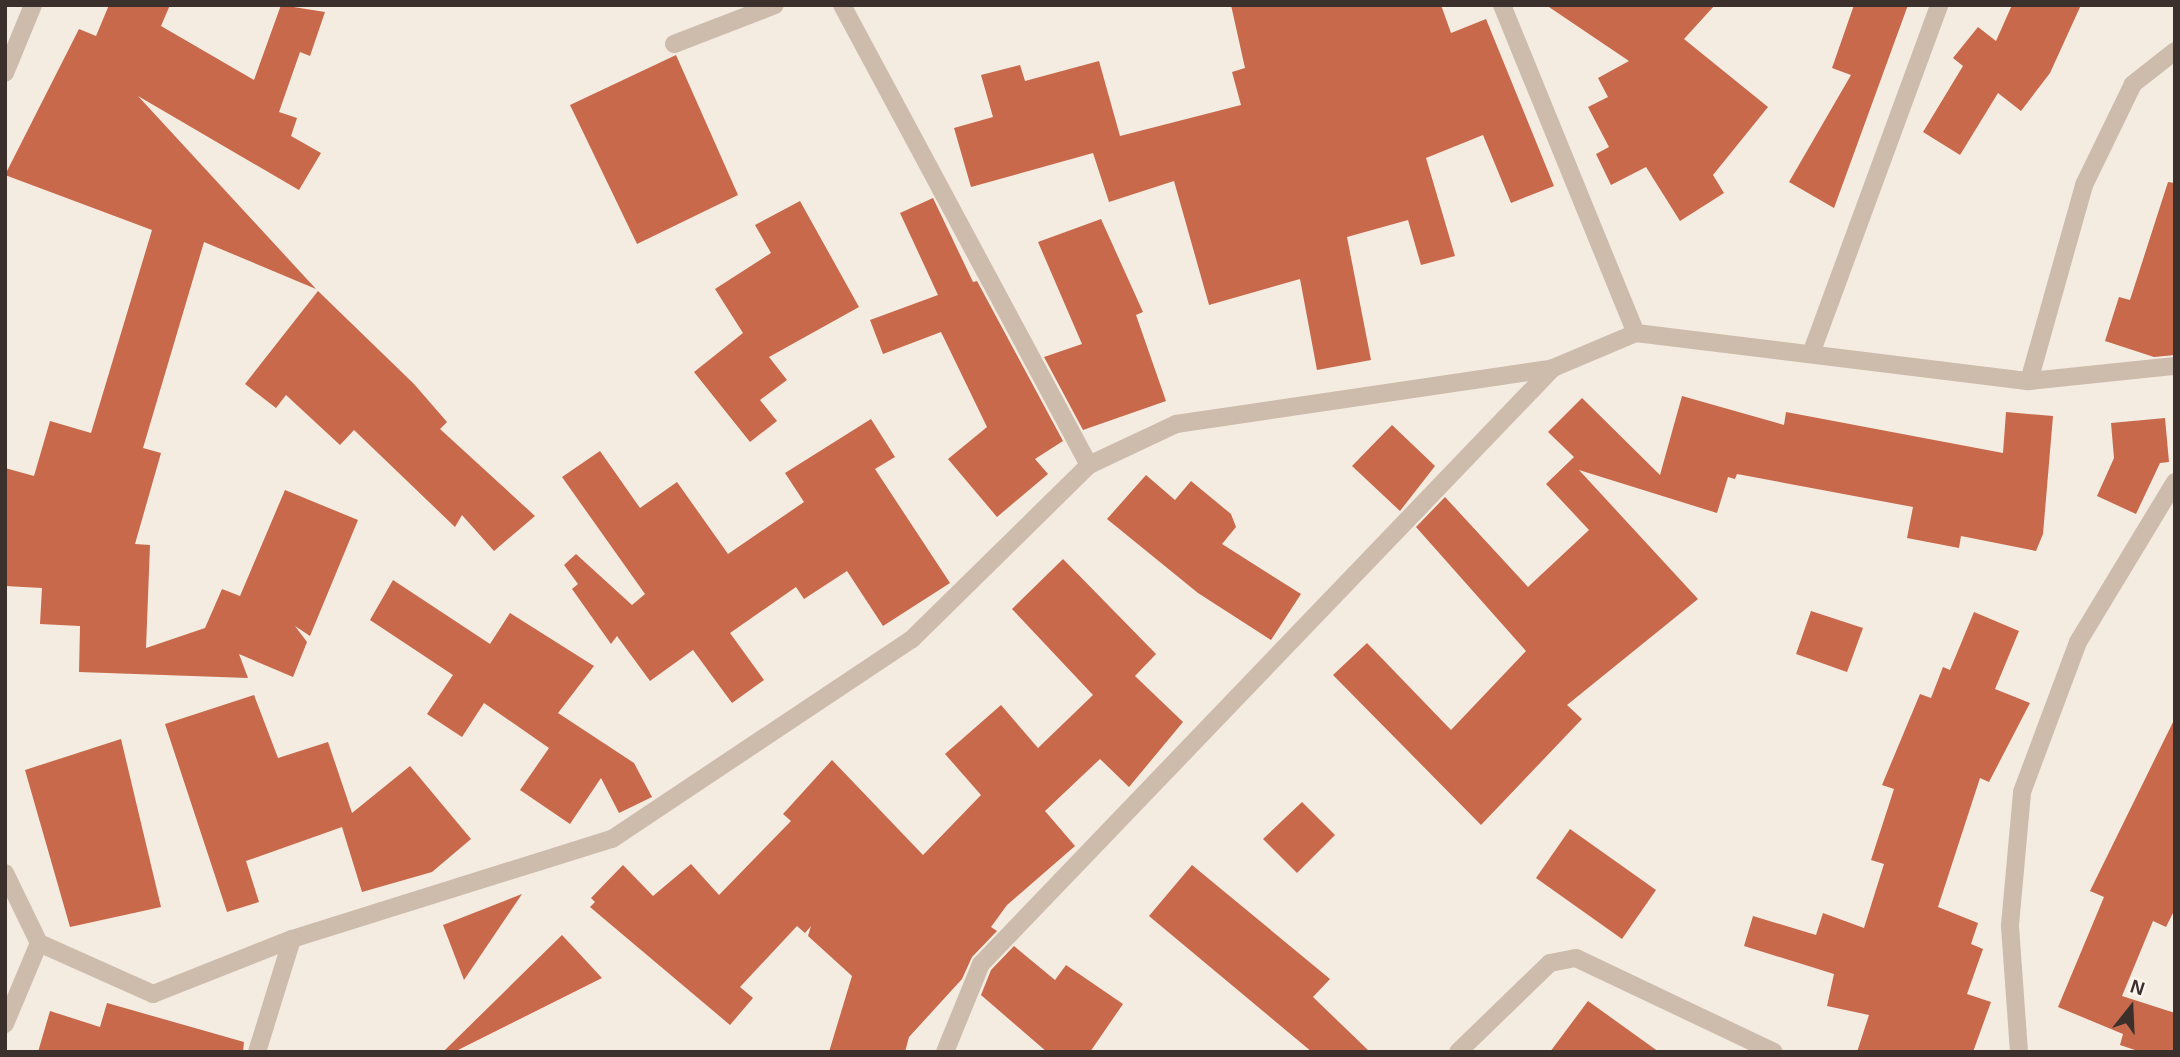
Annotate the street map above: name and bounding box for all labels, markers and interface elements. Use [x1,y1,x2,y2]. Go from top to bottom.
north arrow [2096,973,2166,1043]
text: N [2128,975,2147,1000]

